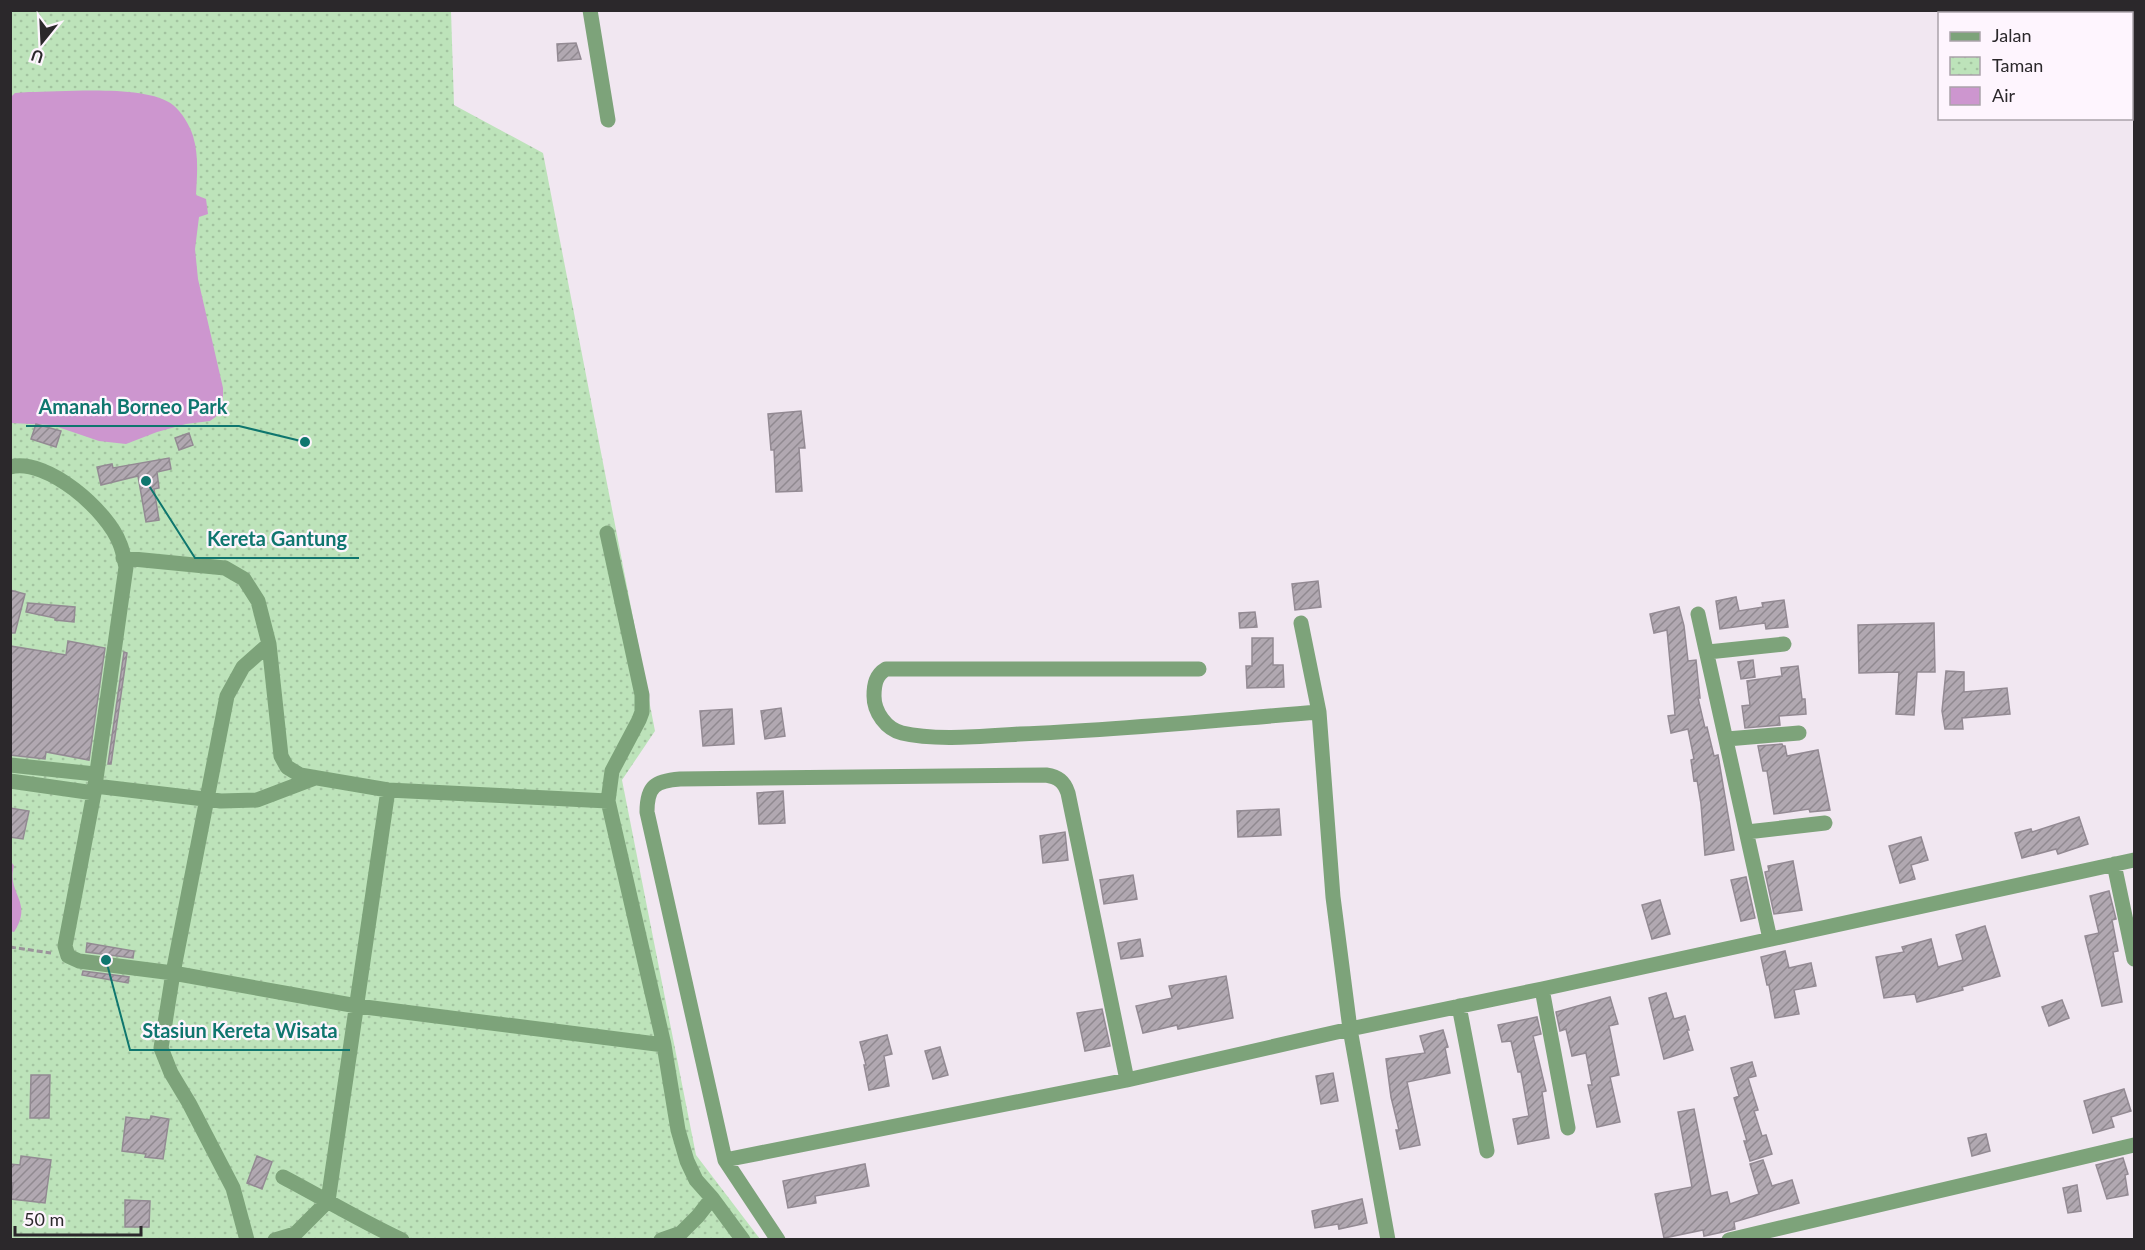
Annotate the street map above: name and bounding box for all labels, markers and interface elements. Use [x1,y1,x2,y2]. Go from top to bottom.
north arrow [12,12,72,72]
legend [1938,12,2133,120]
text: Jalan [1992,24,2031,46]
text: U [29,46,46,68]
text: Taman [1992,54,2043,76]
text: Air [1992,84,2015,106]
callout: Amanah Borneo Park [26,388,239,426]
text: Amanah Borneo Park [38,394,228,418]
callout: Kereta Gantung [195,520,359,558]
text: Kereta Gantung [207,526,348,550]
callout: Stasiun Kereta Wisata [130,1012,350,1050]
text: Stasiun Kereta Wisata [142,1018,338,1042]
scale bar [15,1199,141,1237]
text: 50 m [24,1208,64,1230]

